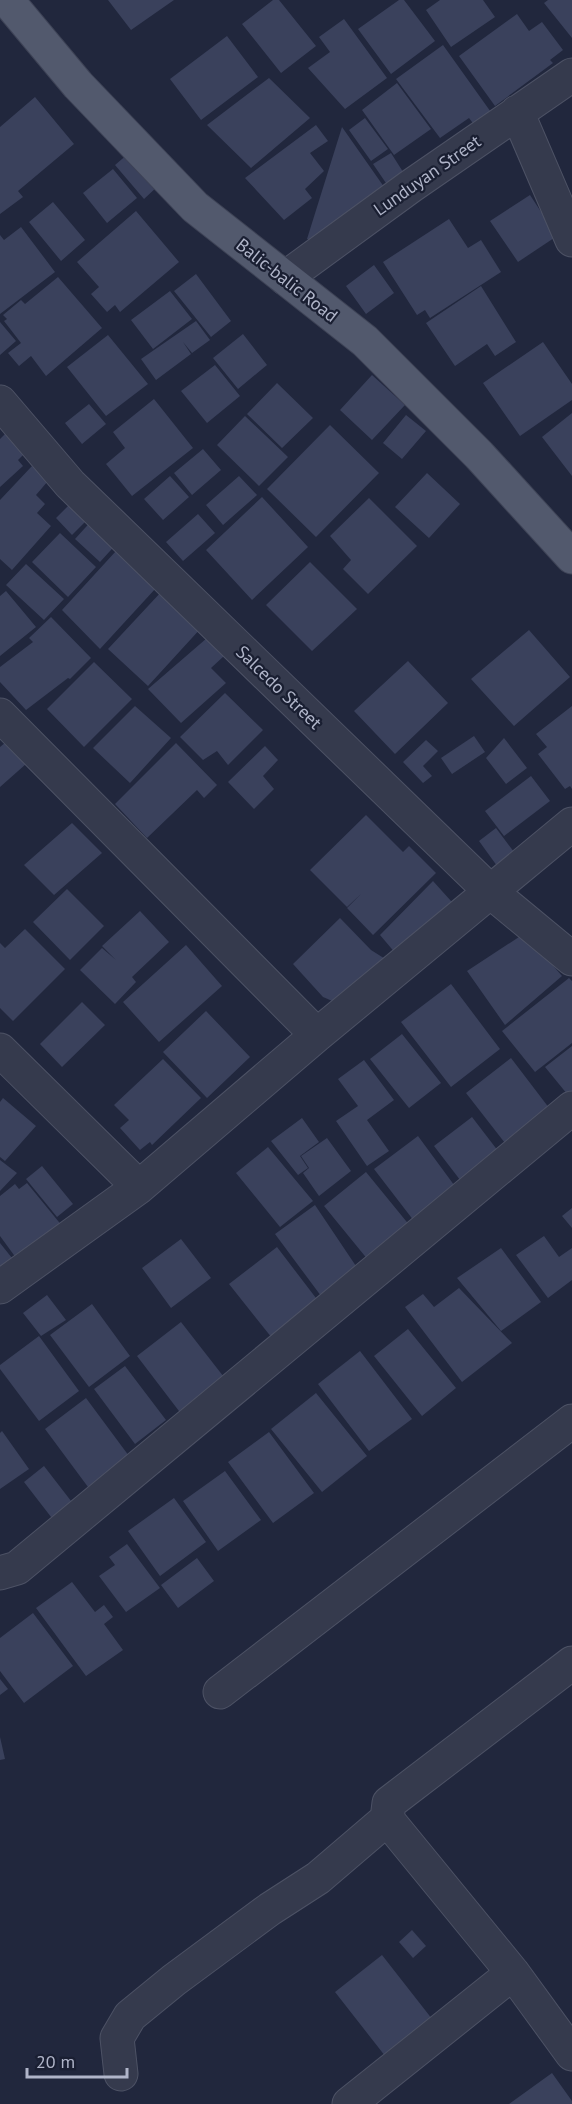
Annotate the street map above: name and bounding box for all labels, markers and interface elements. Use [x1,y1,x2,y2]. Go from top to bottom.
street label: Lunduyan Street [369,129,485,221]
street label: Balic-balic Road [232,233,342,327]
street label: Salcedo Street [231,640,327,734]
scale bar [27,2041,128,2079]
text: 20 m [36,2050,75,2073]

